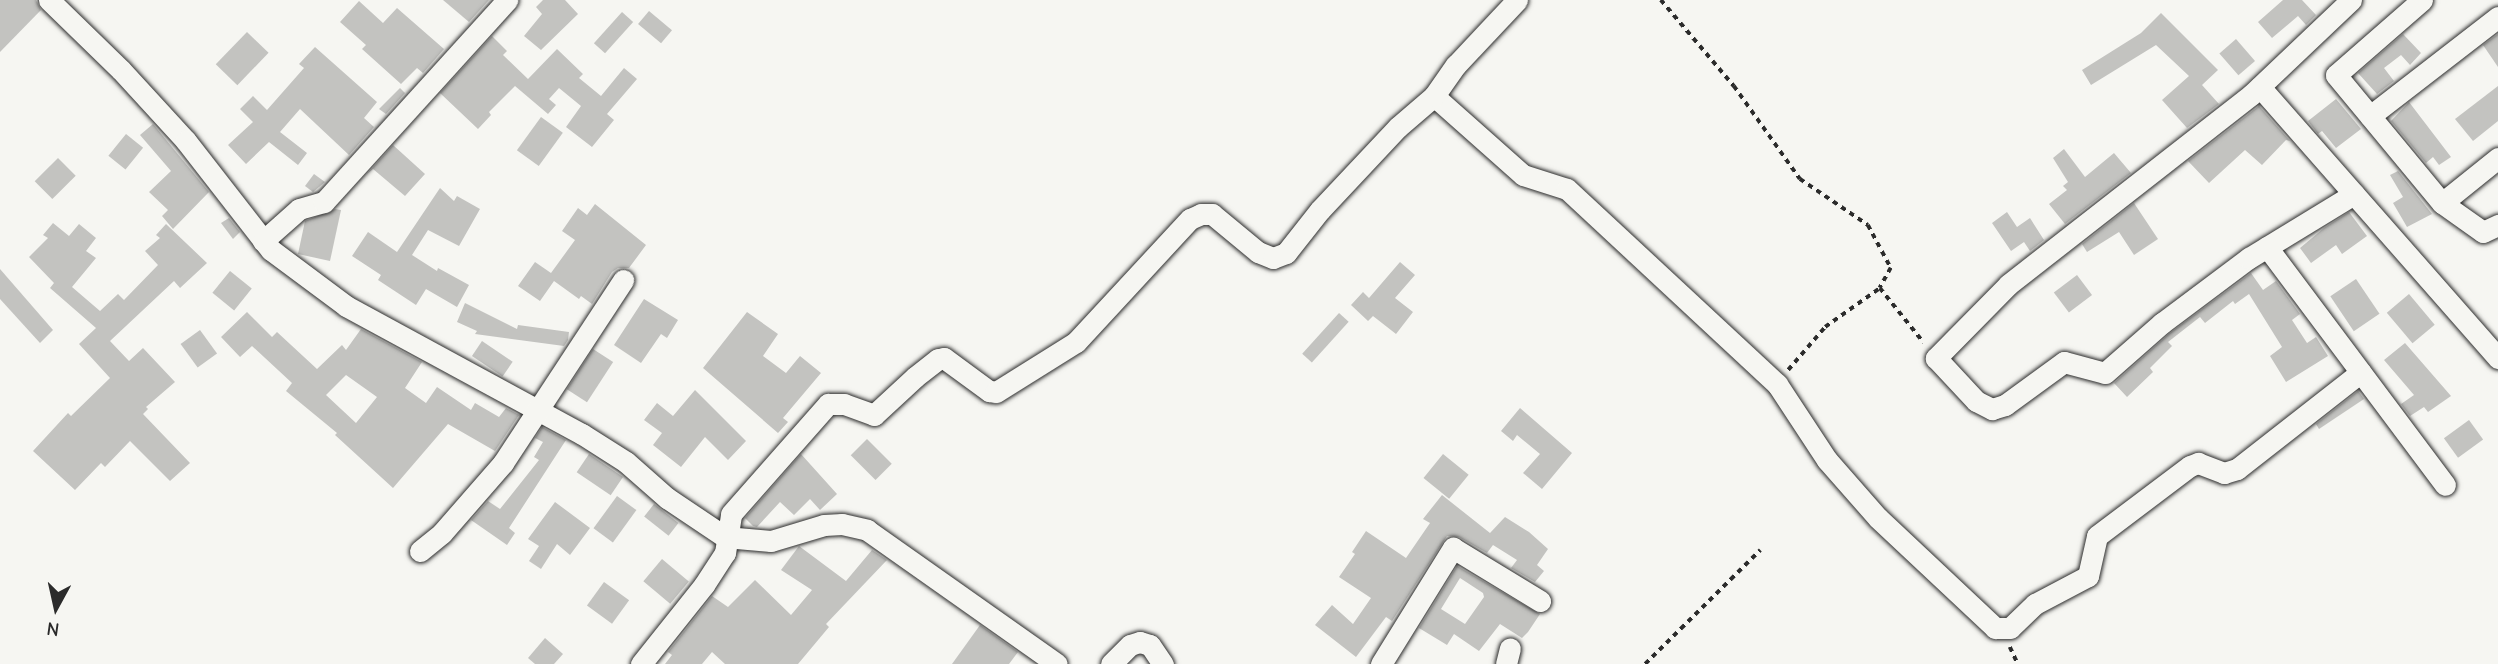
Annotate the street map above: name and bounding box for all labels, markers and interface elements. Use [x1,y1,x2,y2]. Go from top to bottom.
north arrow [21,573,91,643]
text: N [45,617,61,641]

